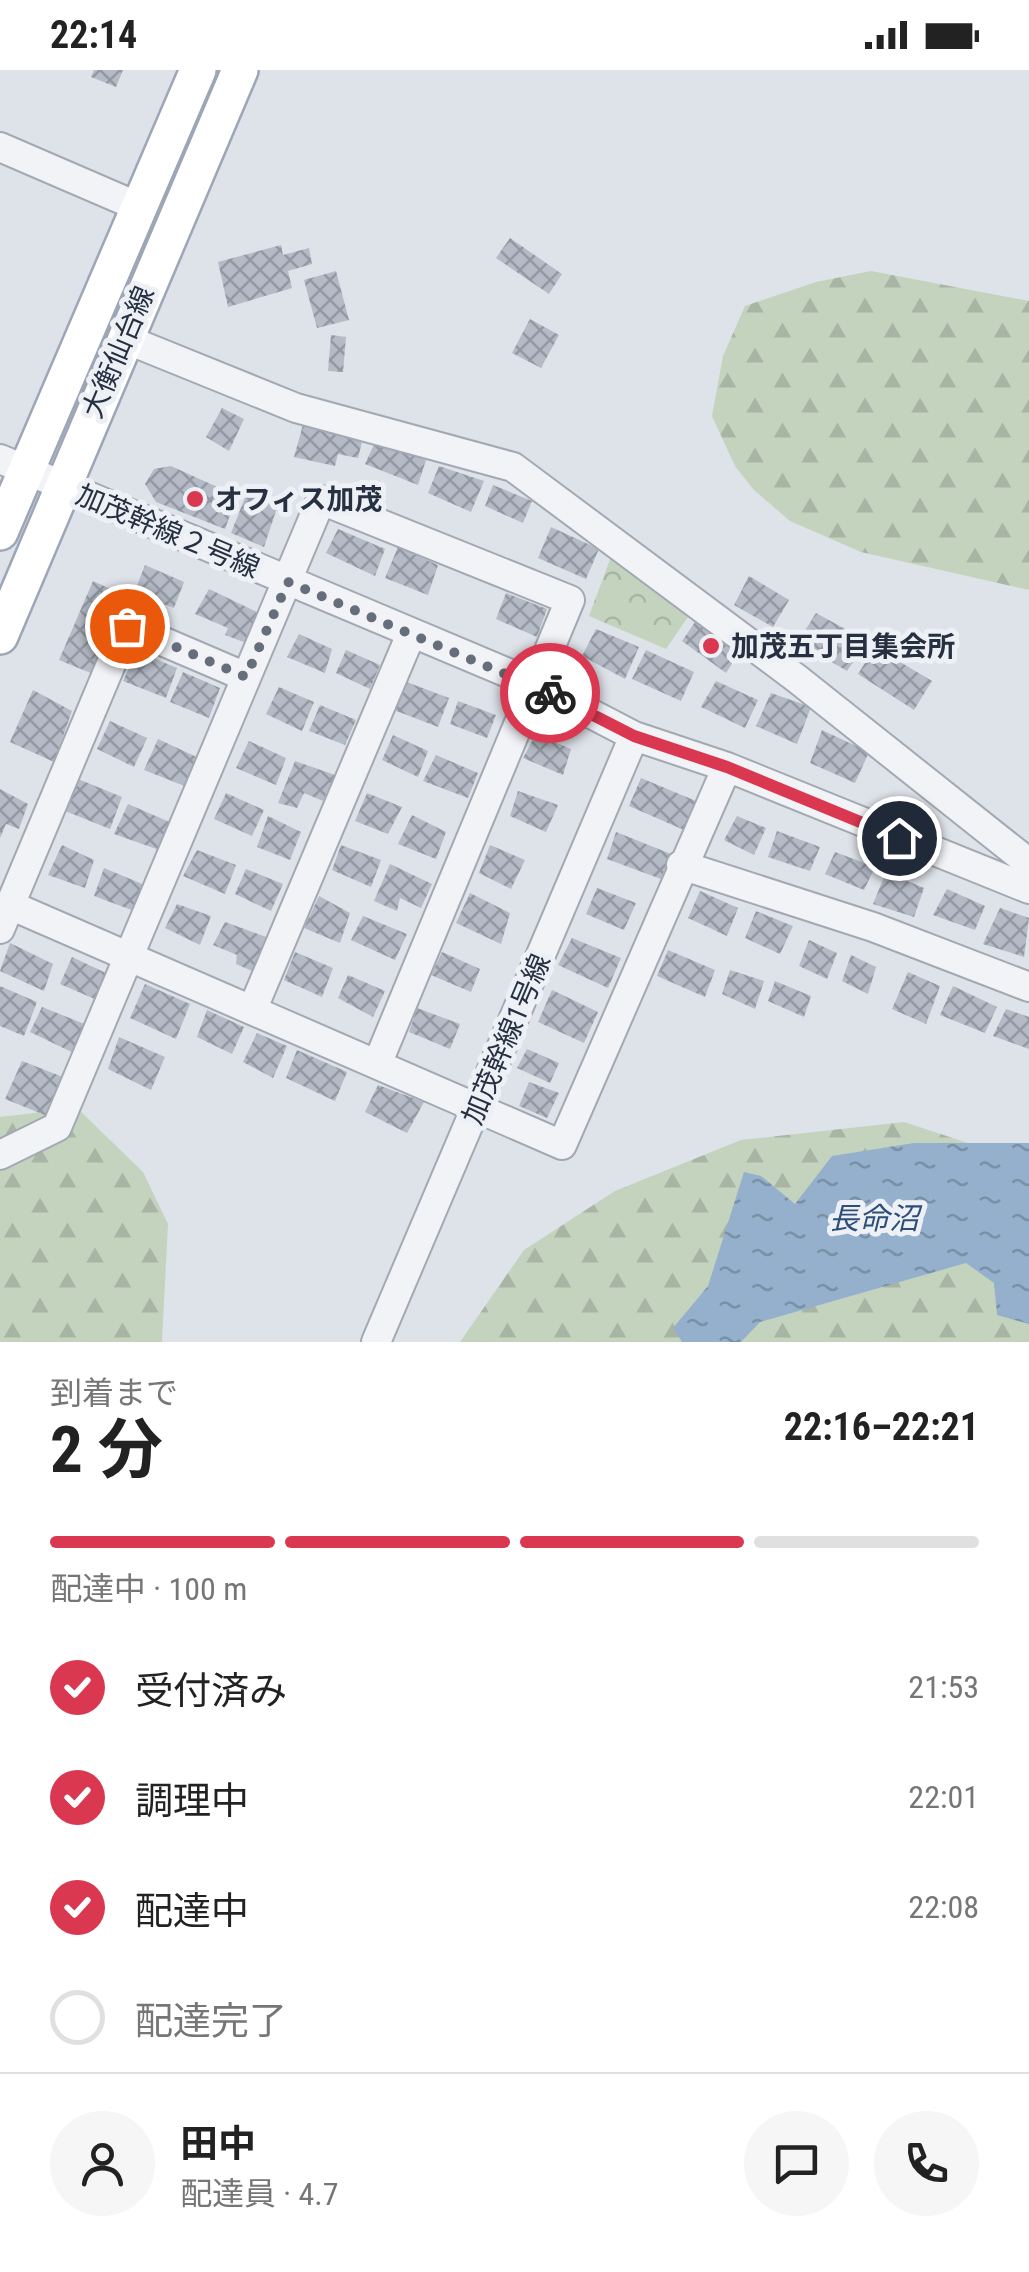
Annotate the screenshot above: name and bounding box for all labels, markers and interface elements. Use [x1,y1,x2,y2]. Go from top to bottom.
text: 22:14 [50,13,137,57]
street label: 大衡仙台線 [76,281,161,423]
street label: 加茂幹線２号線 [71,478,264,585]
place label: オフィス加茂 [215,483,382,516]
marker: オフィス加茂 [184,488,206,510]
pin [85,584,170,669]
icon: bag [100,599,155,654]
place label: 加茂五丁目集会所 [731,630,955,663]
marker: 加茂五丁目集会所 [700,635,722,657]
courier [500,643,600,743]
icon: bike [523,666,578,721]
pin [857,796,942,881]
icon: home [872,811,927,866]
street label: 加茂幹線1号線 [456,949,557,1129]
water label: 長命沼 [829,1201,923,1236]
text: 到着まで [50,1374,178,1412]
text: 22:16–22:21 [784,1405,979,1449]
text: 2 分 [50,1412,163,1488]
text: 配達中 · 100 m [50,1570,247,1608]
icon: check [50,1660,105,1715]
text: 21:53 [908,1668,979,1706]
text: 受付済み [135,1669,287,1713]
icon: check [50,1770,105,1825]
text: 22:01 [908,1778,979,1816]
text: 調理中 [135,1779,249,1823]
icon: check [50,1880,105,1935]
text: 22:08 [908,1888,979,1926]
text: 配達中 [135,1889,249,1933]
text: 配達完了 [135,1999,287,2043]
button: person [50,2111,155,2216]
button: chat [744,2111,849,2216]
button: phone [874,2111,979,2216]
text: 田中 [180,2122,256,2166]
text: 配達員 · 4.7 [180,2175,339,2213]

